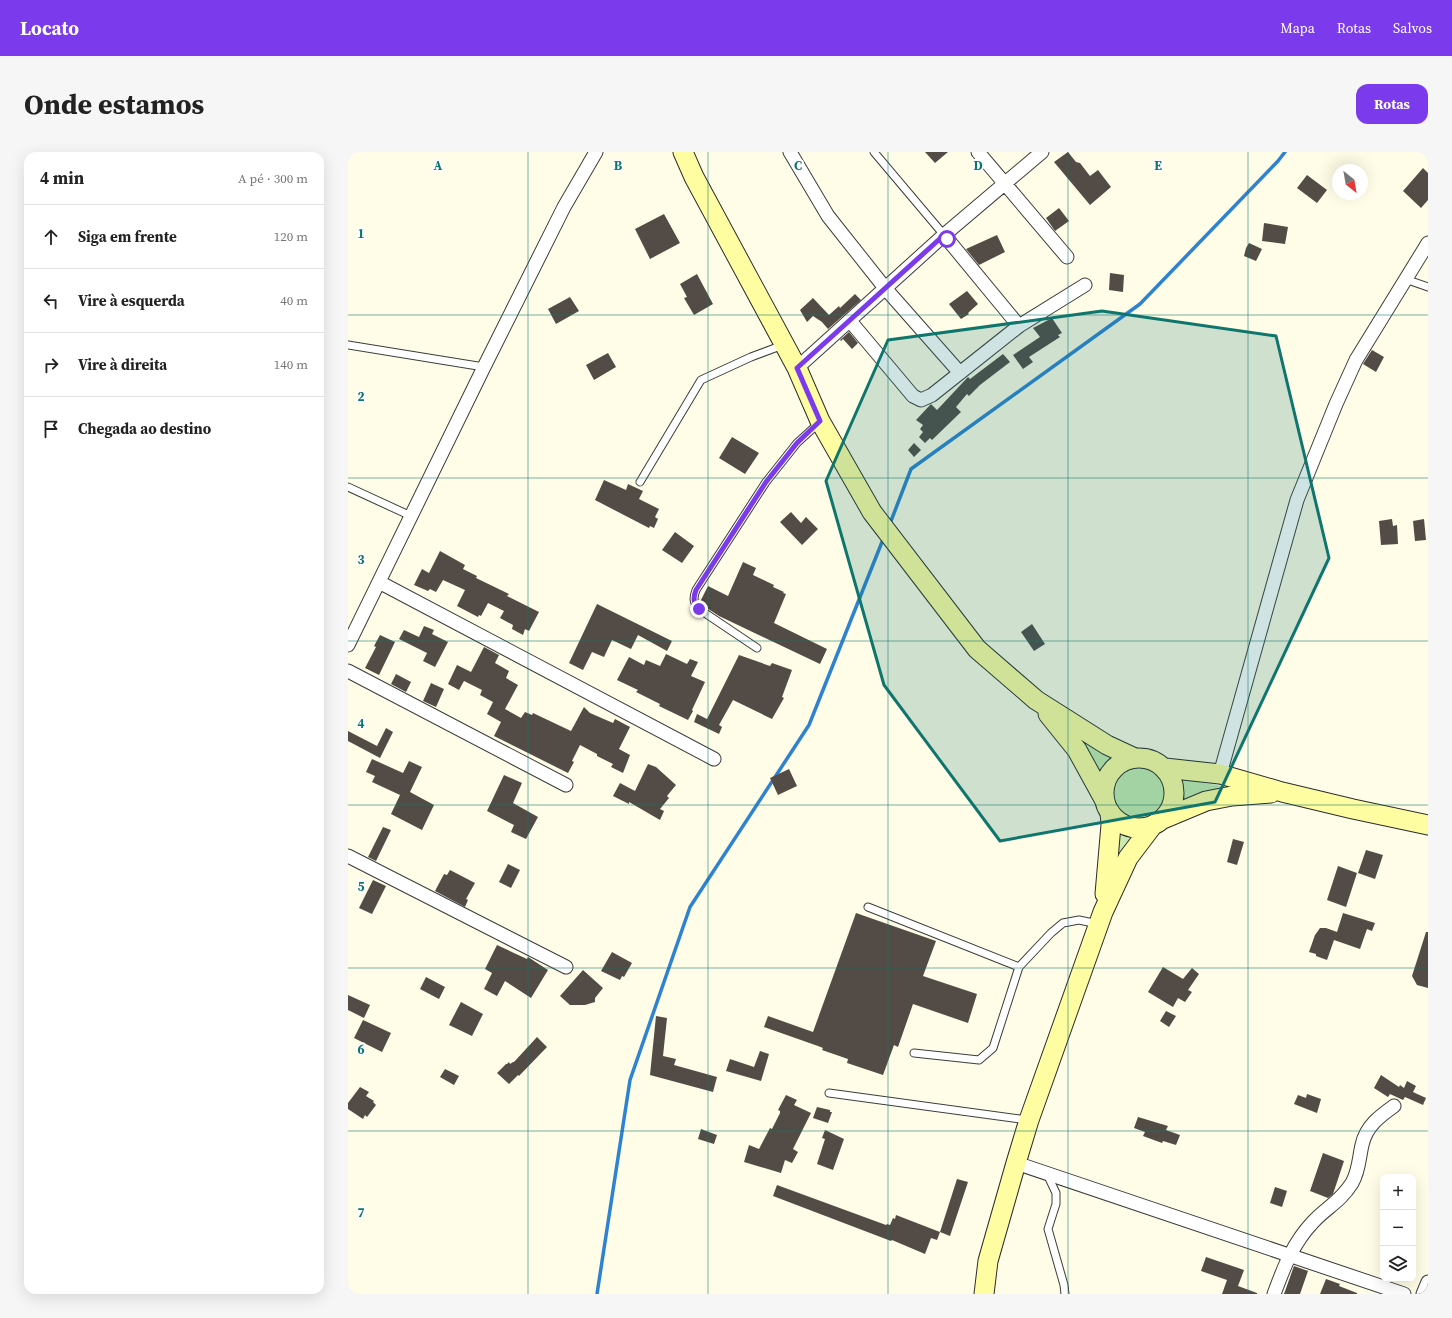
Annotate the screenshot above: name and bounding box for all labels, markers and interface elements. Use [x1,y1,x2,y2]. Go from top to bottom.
text: Locato [20,15,79,41]
text: Mapa [1280,18,1315,38]
text: Rotas [1337,18,1371,38]
text: Salvos [1393,18,1432,38]
button: Rotas [1356,84,1428,124]
text: Onde estamos [24,85,204,123]
text: A [434,157,443,174]
text: B [614,157,623,174]
text: C [794,157,802,174]
text: D [973,157,983,174]
text: E [1154,157,1162,174]
north arrow [1332,164,1368,200]
text: 4 min [40,166,84,190]
text: A pé · 300 m [238,170,308,187]
text: 1 [357,225,365,242]
icon: ahead [40,226,62,248]
text: Siga em frente [78,226,177,247]
text: 120 m [274,228,308,245]
route start [938,230,956,248]
icon: left [40,290,62,312]
text: Vire à esquerda [78,290,185,311]
text: 40 m [280,292,308,309]
icon: right [40,354,62,376]
text: Vire à direita [78,354,167,375]
text: 140 m [274,356,308,373]
text: 2 [357,388,365,405]
icon: arrive [40,418,62,440]
text: Chegada ao destino [78,418,211,439]
text: 3 [357,551,365,568]
route end [690,600,708,618]
text: 4 [357,715,365,732]
text: 5 [357,878,365,895]
text: 6 [357,1041,365,1058]
map controls [1380,1174,1416,1282]
button: + [1380,1174,1416,1210]
text: 7 [357,1204,365,1221]
button: − [1380,1210,1416,1246]
button: layers [1380,1246,1416,1282]

